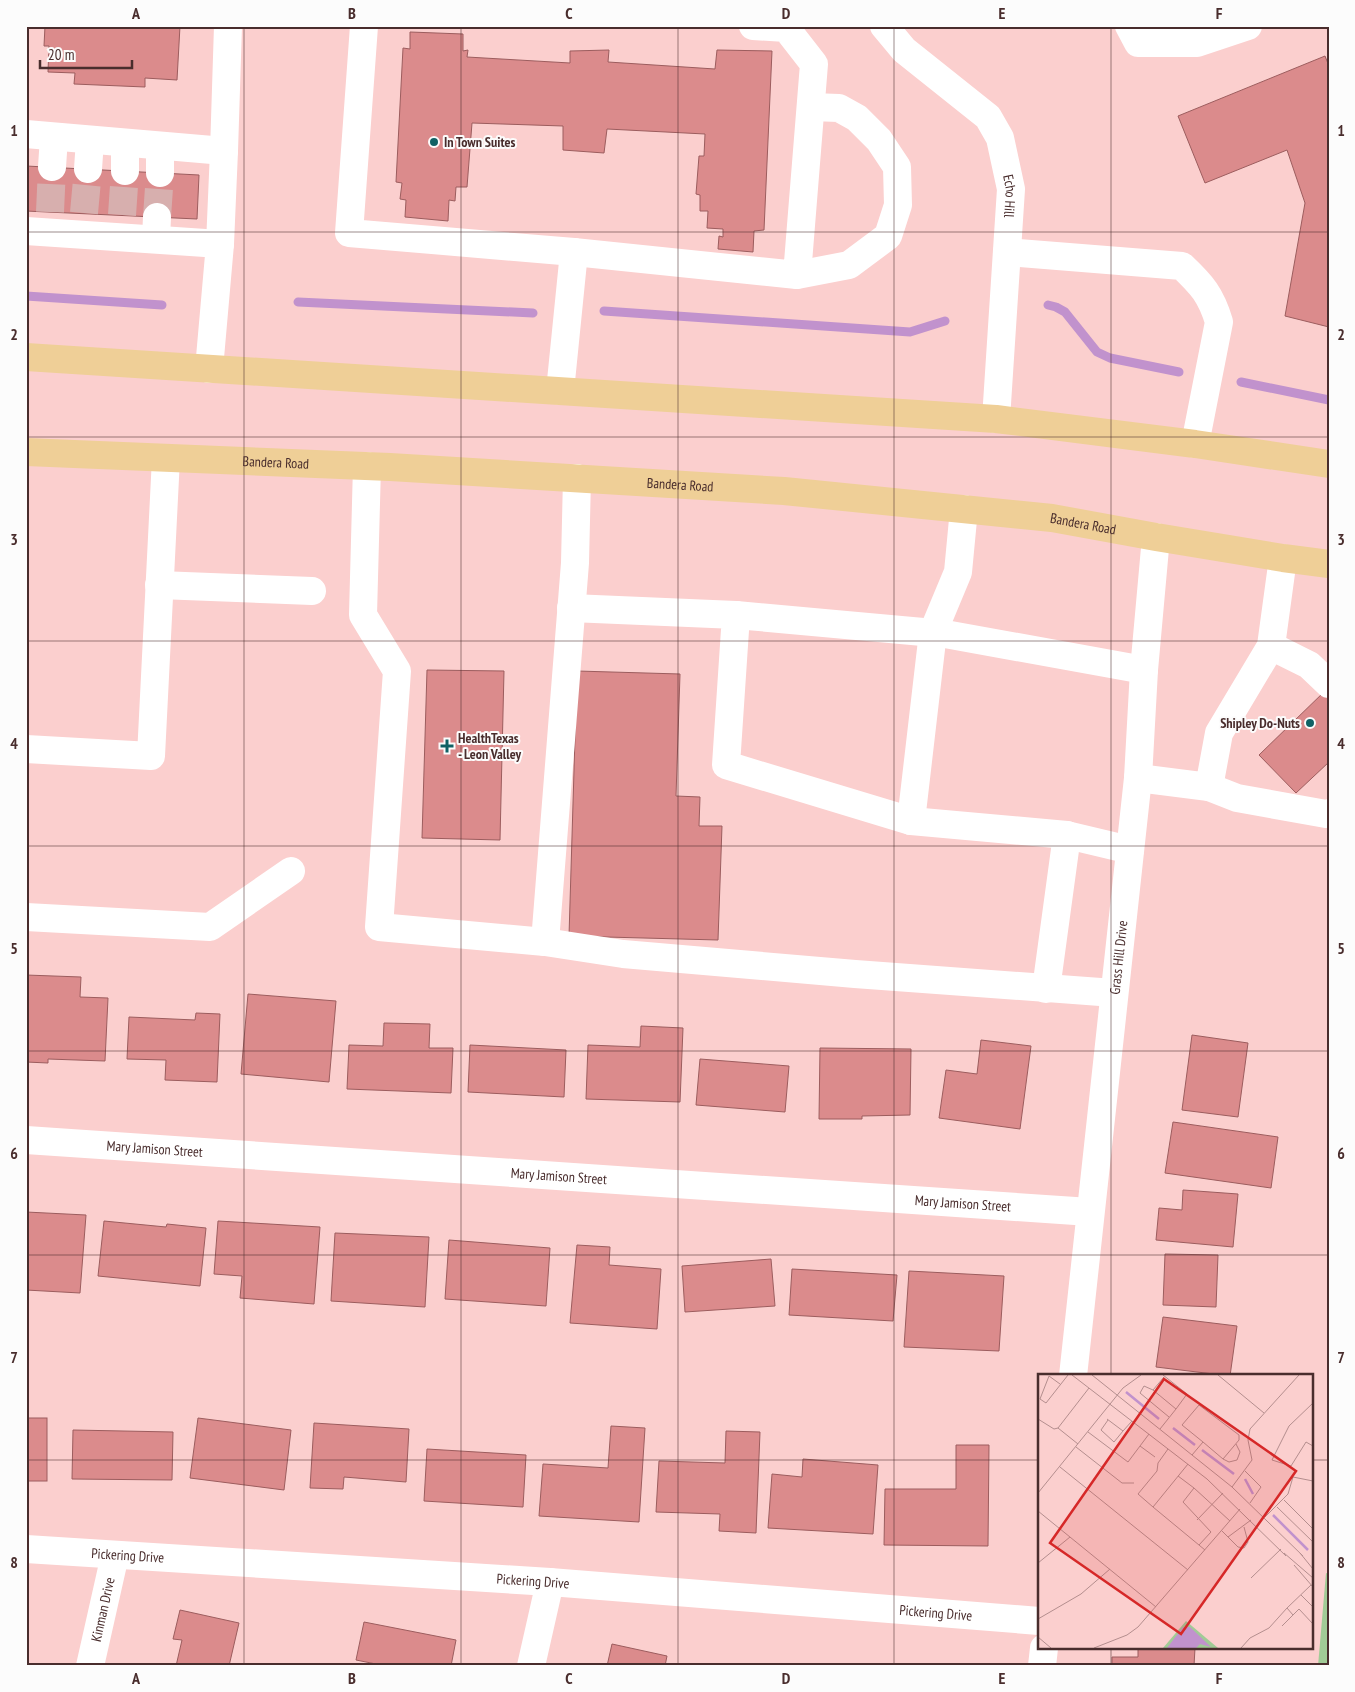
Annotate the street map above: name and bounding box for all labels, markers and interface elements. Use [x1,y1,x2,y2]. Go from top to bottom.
text: A [131,3,141,23]
text: B [348,3,356,23]
text: C [565,3,573,23]
text: D [782,3,791,23]
text: E [999,3,1006,23]
text: F [1216,3,1223,23]
scale bar [40,38,132,70]
text: 20 m [48,45,74,64]
text: 1 [10,120,18,140]
text: 1 [1337,120,1345,140]
place label: In Town Suites [444,133,515,151]
marker: In Town Suites [428,136,440,148]
street label: Echo Hill [999,173,1020,219]
text: 2 [10,324,18,344]
text: 2 [1337,324,1345,344]
street label: Bandera Road [242,452,309,473]
street label: Bandera Road [646,474,714,496]
street label: Bandera Road [1049,509,1117,539]
text: 3 [10,529,18,549]
text: 3 [1337,529,1345,549]
place label: Shipley Do-Nuts [1220,714,1300,732]
marker: Shipley Do-Nuts [1304,717,1316,729]
place label: HealthTexas - Leon Valley [458,729,522,763]
text: 4 [10,733,18,753]
text: 4 [1337,733,1345,753]
marker: HealthTexas - Leon Valley [440,739,454,753]
street label: Grass Hill Drive [1106,919,1131,995]
text: 5 [10,938,18,958]
text: 5 [1337,938,1345,958]
street label: Mary Jamison Street [106,1136,203,1161]
text: 6 [10,1143,18,1163]
text: 6 [1337,1143,1345,1163]
street label: Mary Jamison Street [510,1164,608,1188]
street label: Mary Jamison Street [914,1191,1012,1216]
text: 7 [10,1347,18,1367]
text: 7 [1337,1347,1345,1367]
inset map [1038,1374,1312,1650]
street label: Pickering Drive [91,1544,165,1567]
text: 8 [10,1552,18,1572]
text: 8 [1337,1552,1345,1572]
street label: Pickering Drive [496,1570,570,1593]
street label: Kinman Drive [87,1575,119,1643]
street label: Pickering Drive [899,1601,973,1625]
text: A [131,1668,141,1688]
text: B [348,1668,356,1688]
text: C [565,1668,573,1688]
text: D [782,1668,791,1688]
text: E [999,1668,1006,1688]
text: F [1216,1668,1223,1688]

